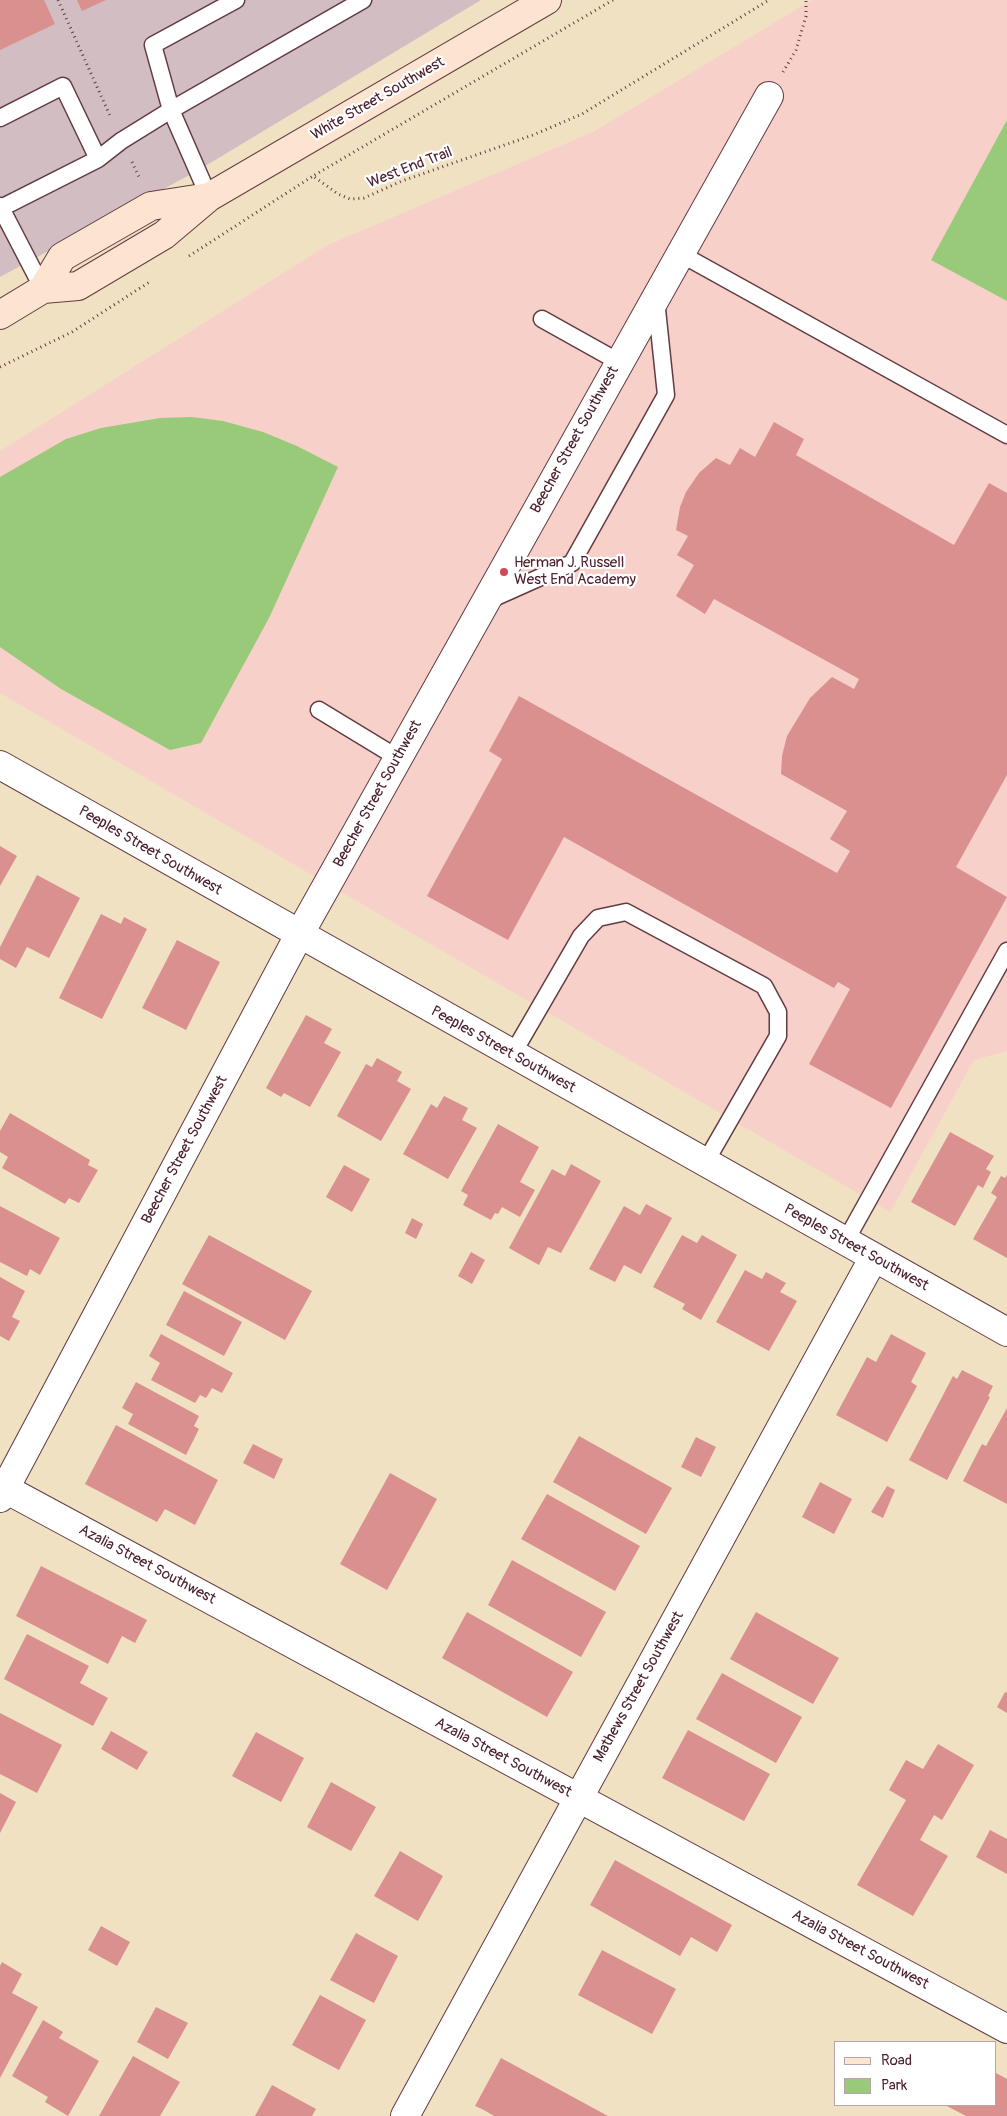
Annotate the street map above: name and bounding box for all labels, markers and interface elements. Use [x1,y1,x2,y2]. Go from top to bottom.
street label: White Street Southwest [308,53,448,145]
street label: West End Trail [365,144,455,192]
street label: Beecher Street Southwest [527,363,623,517]
place label: Herman J. Russell West End Academy [514,554,636,589]
marker: Herman J. Russell West End Academy [498,566,510,578]
street label: Beecher Street Southwest [330,717,426,871]
street label: Peeples Street Southwest [75,803,225,899]
street label: Peeples Street Southwest [427,1003,579,1097]
street label: Beecher Street Southwest [138,1073,232,1227]
street label: Peeples Street Southwest [780,1201,932,1295]
street label: Azalia Street Southwest [75,1521,219,1609]
street label: Mathews Street Southwest [590,1609,688,1765]
street label: Azalia Street Southwest [431,1714,575,1802]
street label: Azalia Street Southwest [788,1906,932,1994]
legend [834,2041,997,2106]
text: Road [881,2051,912,2070]
text: Park [881,2076,907,2095]

